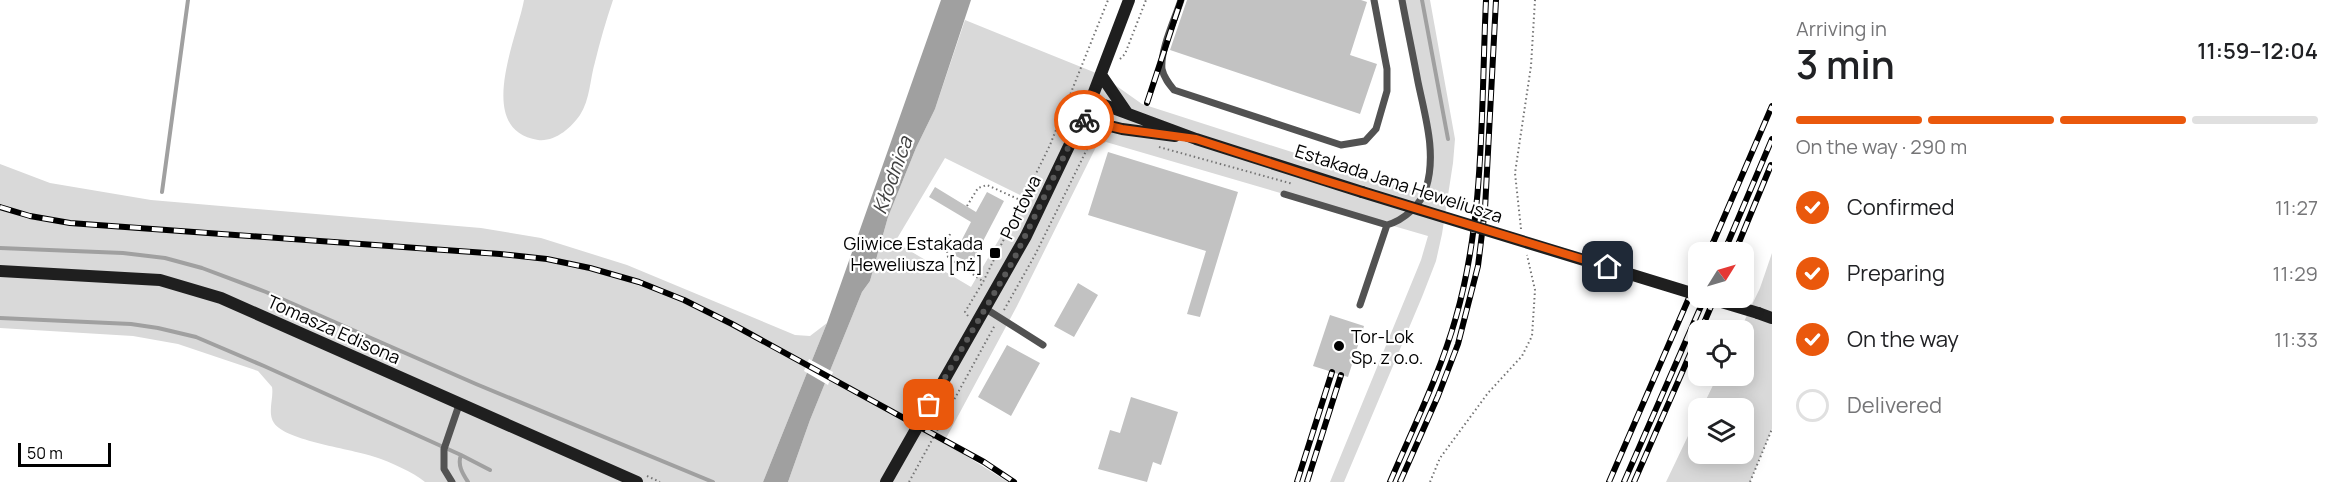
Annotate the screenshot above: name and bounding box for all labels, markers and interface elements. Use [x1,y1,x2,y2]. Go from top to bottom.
text: Arriving in [1796,15,1887,42]
text: 11:59–12:04 [2197,36,2318,66]
text: 3 min [1796,37,1895,91]
courier [1054,90,1114,150]
icon: bike [1068,104,1101,137]
water label: Kłodnica [866,132,919,217]
text: On the way · 290 m [1796,133,1967,160]
street label: Estakada Jana Heweliusza [1292,138,1506,228]
street label: Portowa [994,171,1046,243]
icon: check [1796,191,1829,224]
text: Confirmed [1847,192,1955,222]
text: 11:27 [2275,194,2318,221]
place label: Gliwice Estakada Heweliusza [nż] [844,231,983,276]
pin [1582,241,1633,292]
north arrow [1688,242,1754,308]
map controls [1688,242,1754,464]
marker: Gliwice Estakada Heweliusza [nż] [988,246,1002,260]
icon: home [1591,250,1624,283]
icon: check [1796,257,1829,290]
text: Preparing [1847,258,1945,288]
text: 11:29 [2273,260,2318,287]
street label: Tomasza Edisona [264,289,404,369]
button: locate [1688,320,1754,386]
icon: check [1796,323,1829,356]
place label: Tor-Lok Sp. z o.o. [1351,324,1423,369]
text: On the way [1847,324,1959,354]
text: 11:33 [2274,326,2318,353]
marker: Tor-Lok Sp. z o.o. [1332,339,1346,353]
pin [903,379,954,430]
icon: bag [912,388,945,421]
text: Delivered [1847,390,1942,420]
button: layers [1688,398,1754,464]
scale bar [18,440,111,468]
text: 50 m [27,442,63,464]

